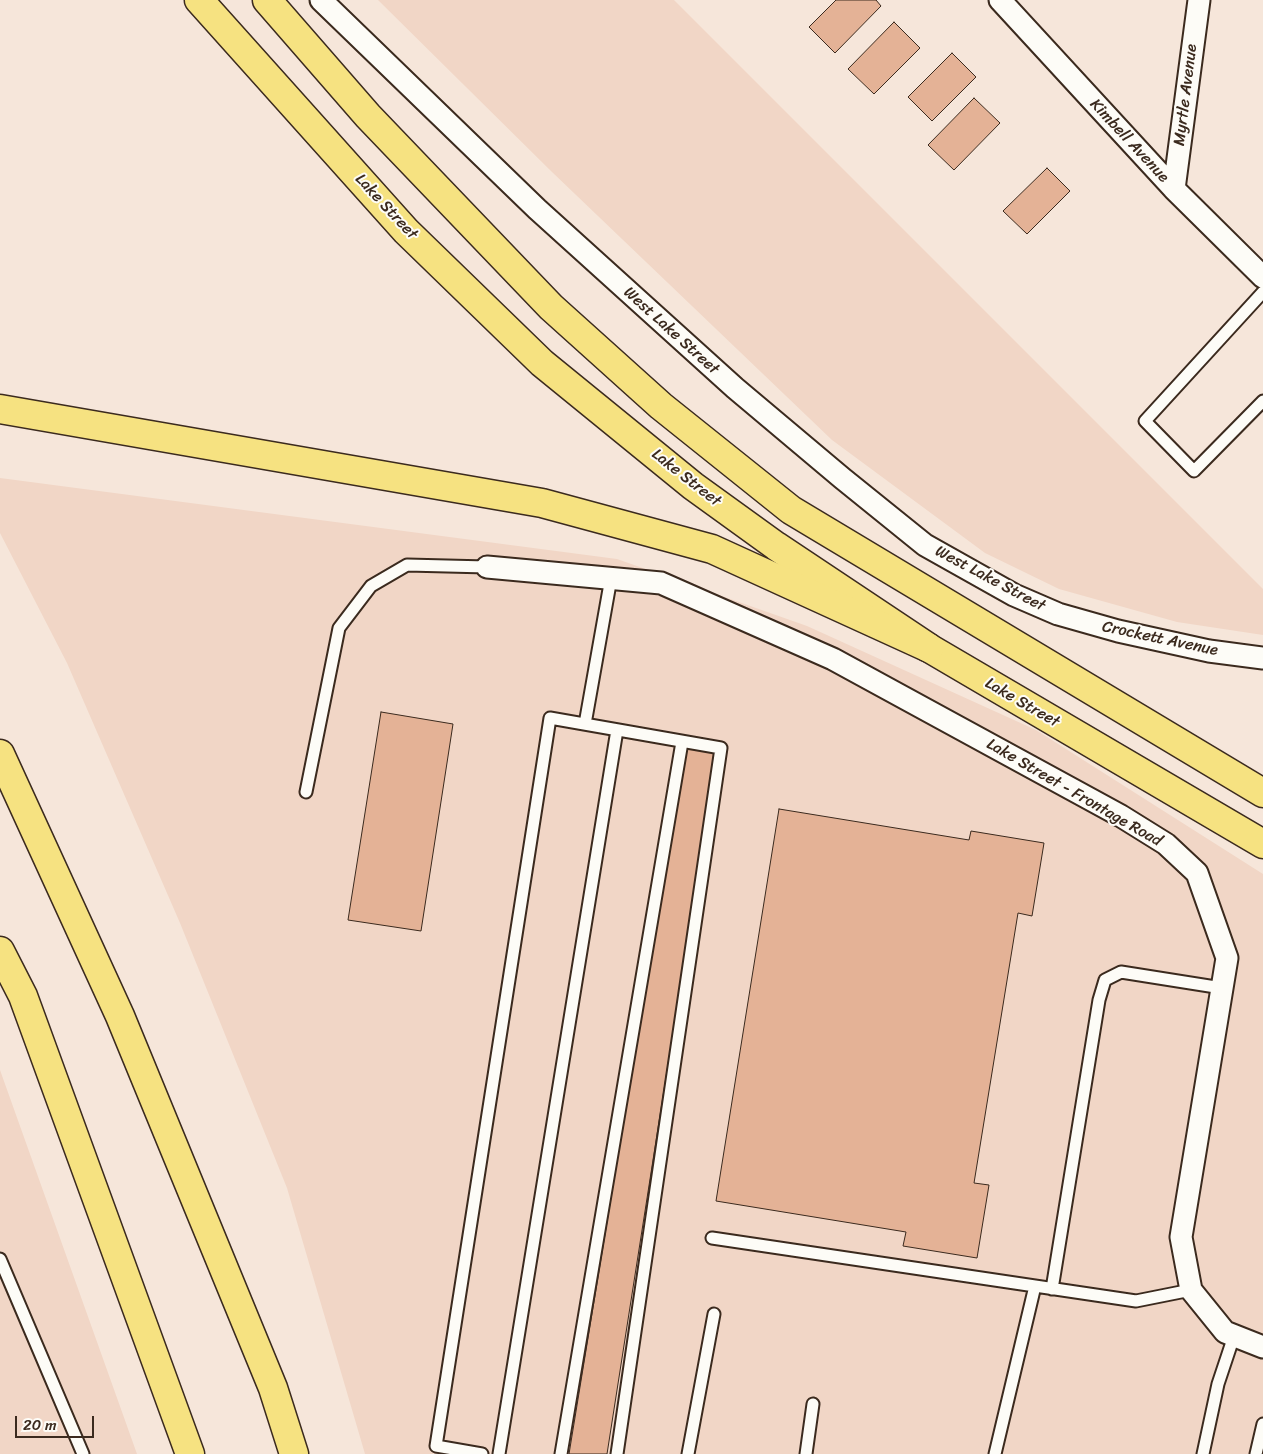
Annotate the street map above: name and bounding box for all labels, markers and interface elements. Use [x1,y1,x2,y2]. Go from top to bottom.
street label: Myrtle Avenue [1170,43,1202,147]
street label: Kimbell Avenue [1085,95,1173,187]
street label: Lake Street [351,170,421,244]
street label: West Lake Street [619,283,723,379]
street label: Lake Street [647,445,725,511]
street label: West Lake Street [932,542,1048,616]
street label: Crockett Avenue [1100,617,1220,661]
street label: Lake Street [981,674,1063,732]
street label: Lake Street - Frontage Road [983,735,1165,851]
scale bar [18,1406,96,1438]
text: 20 m [23,1412,57,1438]

